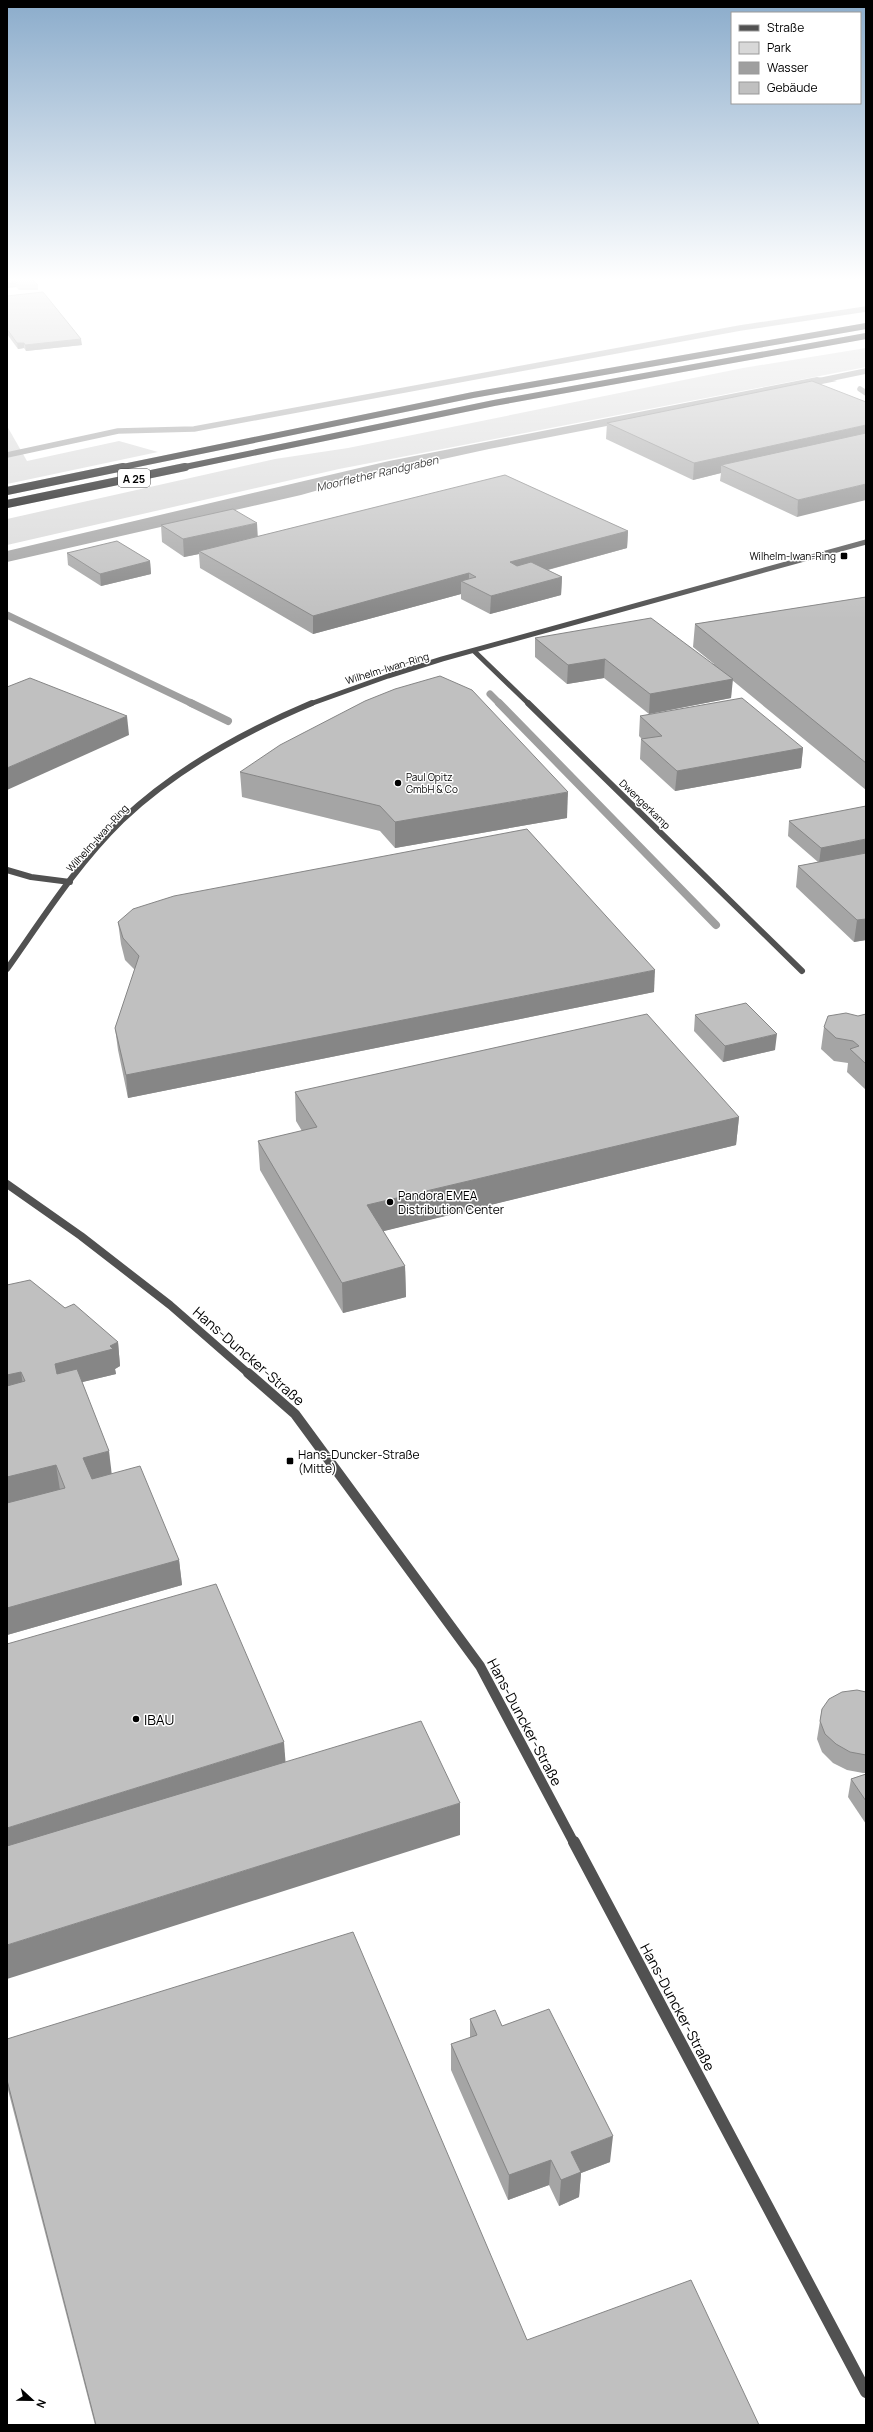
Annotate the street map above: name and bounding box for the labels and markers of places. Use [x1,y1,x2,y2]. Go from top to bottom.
place label: Wilhelm-Iwan-Ring [749,549,836,563]
marker: Wilhelm-Iwan-Ring [839,551,849,561]
place label: Paul Opitz GmbH & Co [406,770,458,796]
marker: Paul Opitz GmbH & Co [393,778,403,788]
place label: Pandora EMEA Distribution Center [398,1187,505,1218]
marker: Pandora EMEA Distribution Center [385,1197,395,1207]
place label: Hans-Duncker-Straße (Mitte) [298,1446,420,1477]
marker: Hans-Duncker-Straße (Mitte) [285,1456,295,1466]
place label: IBAU [144,1710,174,1729]
marker: IBAU [131,1714,141,1724]

